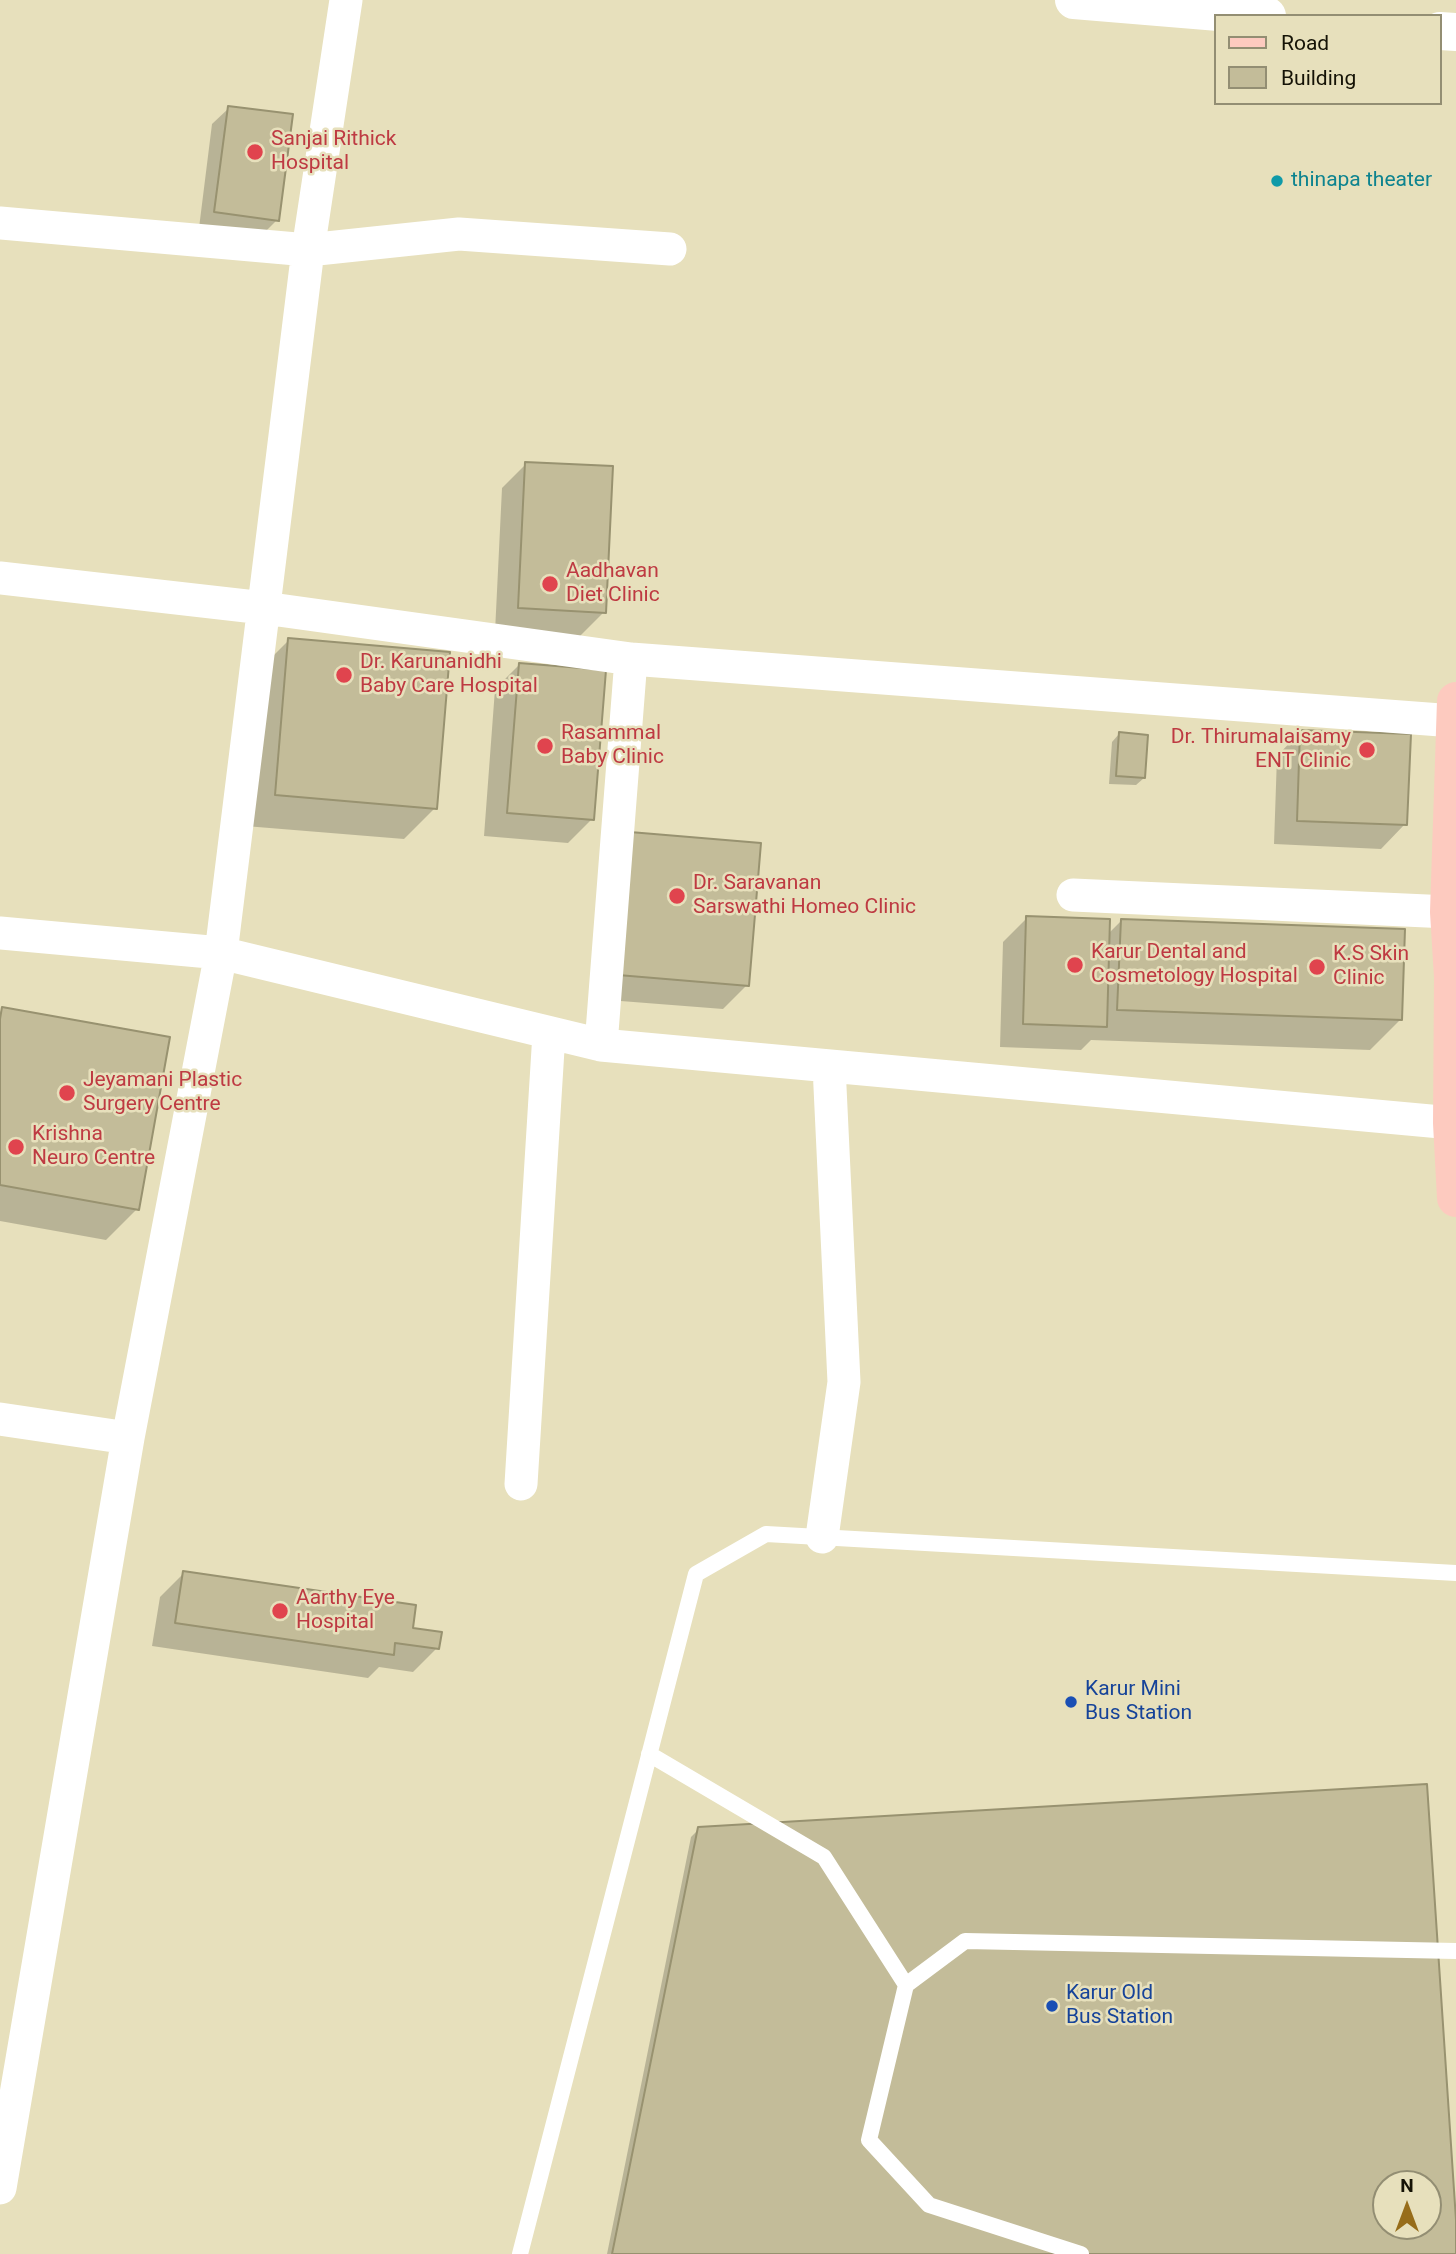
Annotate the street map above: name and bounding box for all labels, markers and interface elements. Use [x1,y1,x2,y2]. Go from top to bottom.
legend [1214,14,1442,105]
text: Road [1281,31,1329,55]
text: Building [1281,66,1356,90]
place label: Sanjai Rithick Hospital [271,127,396,177]
marker: Sanjai Rithick Hospital [245,142,265,162]
place label: thinapa theater [1291,168,1432,194]
marker: thinapa theater [1269,173,1285,189]
place label: Aadhavan Diet Clinic [566,559,660,609]
marker: Aadhavan Diet Clinic [540,574,560,594]
place label: Dr. Karunanidhi Baby Care Hospital [360,650,538,700]
marker: Dr. Karunanidhi Baby Care Hospital [334,665,354,685]
place label: Rasammal Baby Clinic [561,721,664,771]
place label: Dr. Thirumalaisamy ENT Clinic [1171,725,1351,775]
marker: Rasammal Baby Clinic [535,736,555,756]
marker: Dr. Thirumalaisamy ENT Clinic [1357,740,1377,760]
place label: Dr. Saravanan Sarswathi Homeo Clinic [693,871,916,921]
marker: Dr. Saravanan Sarswathi Homeo Clinic [667,886,687,906]
place label: Karur Dental and Cosmetology Hospital [1091,940,1298,990]
place label: K.S Skin Clinic [1333,942,1409,992]
marker: Karur Dental and Cosmetology Hospital [1065,955,1085,975]
marker: K.S Skin Clinic [1307,957,1327,977]
place label: Jeyamani Plastic Surgery Centre [83,1068,242,1118]
marker: Jeyamani Plastic Surgery Centre [57,1083,77,1103]
place label: Krishna Neuro Centre [32,1122,155,1172]
marker: Krishna Neuro Centre [6,1137,26,1157]
place label: Aarthy Eye Hospital [296,1586,395,1636]
marker: Aarthy Eye Hospital [270,1601,290,1621]
place label: Karur Mini Bus Station [1085,1677,1192,1727]
marker: Karur Mini Bus Station [1063,1694,1079,1710]
place label: Karur Old Bus Station [1066,1981,1173,2031]
marker: Karur Old Bus Station [1044,1998,1060,2014]
north arrow [1372,2170,1442,2240]
text: N [1400,2174,1414,2197]

